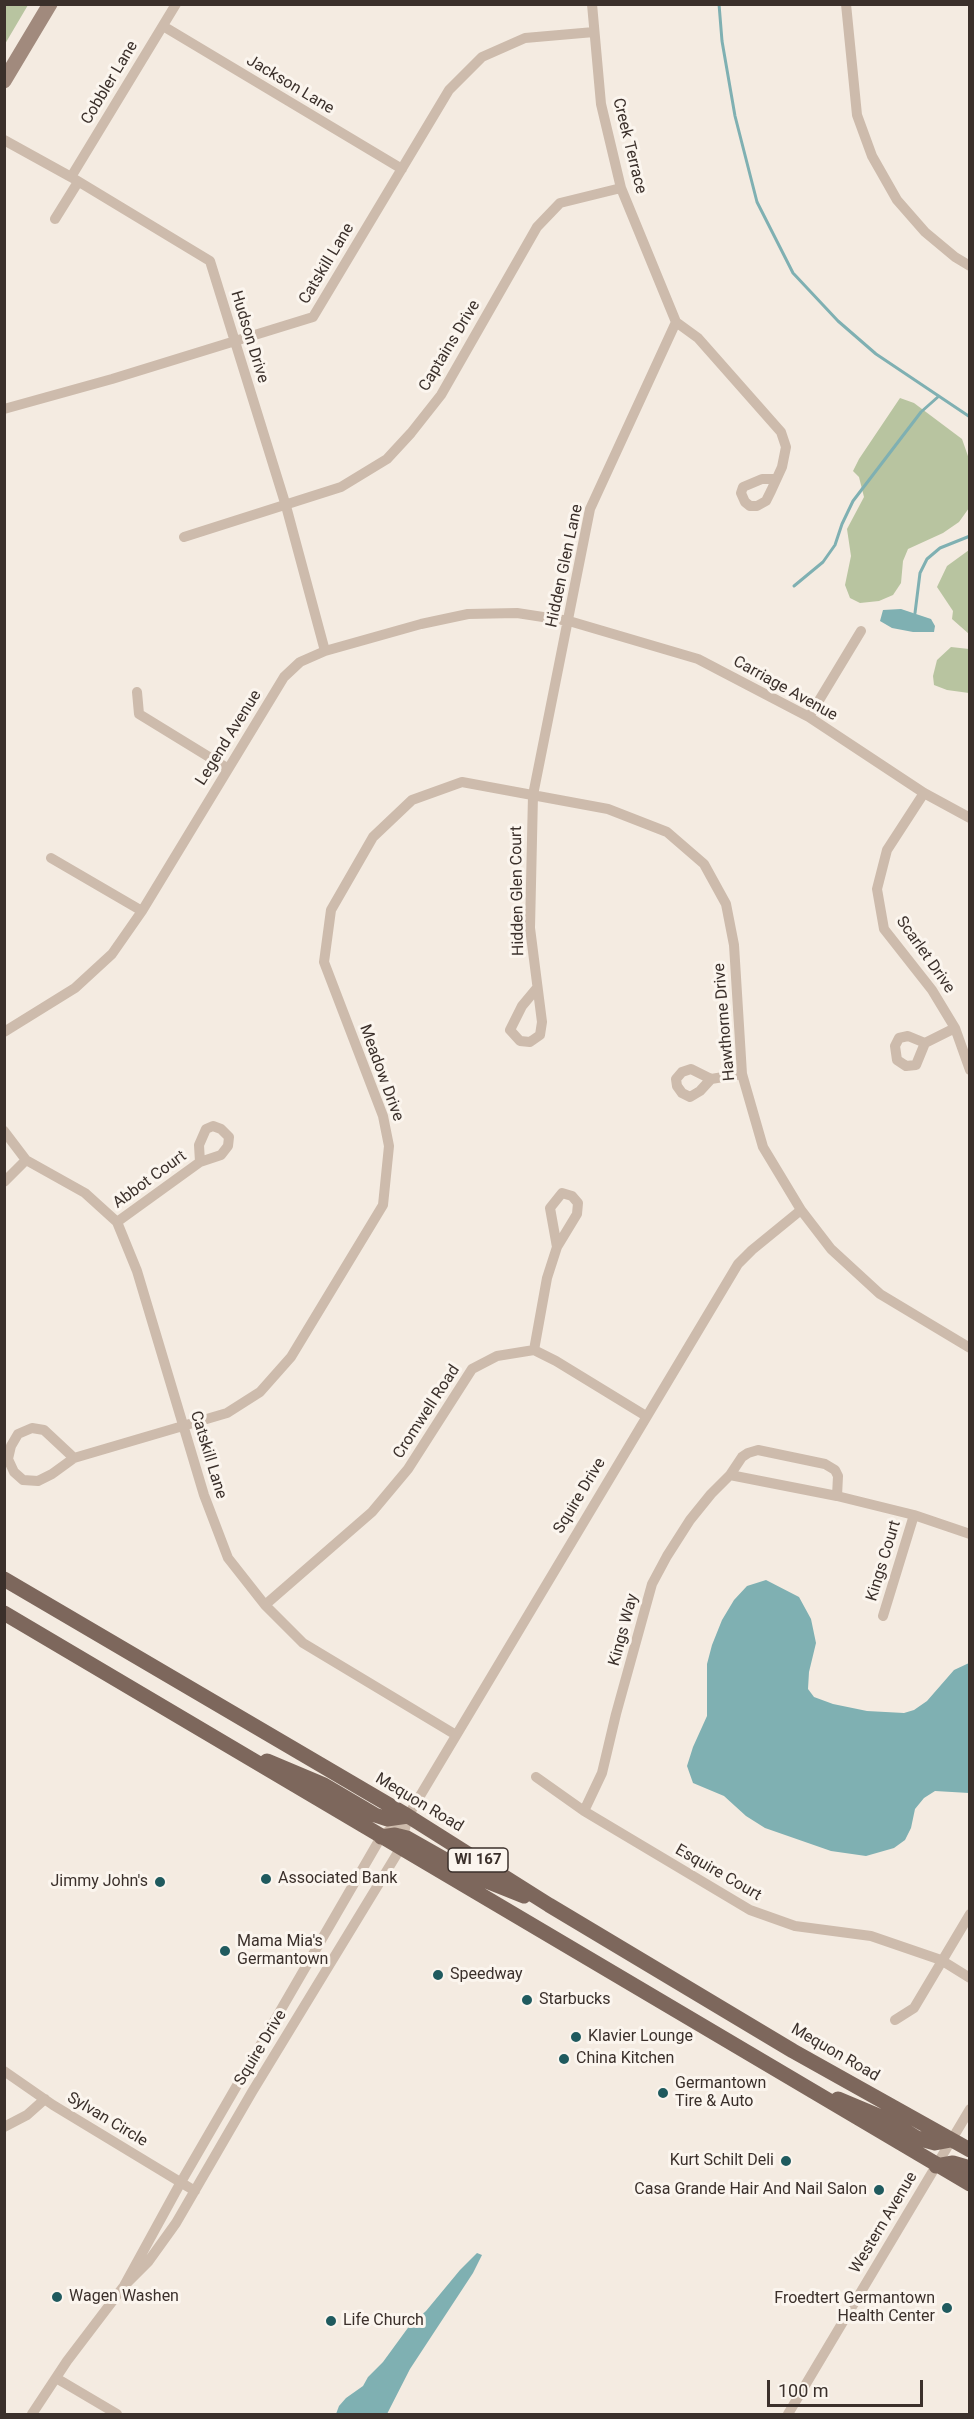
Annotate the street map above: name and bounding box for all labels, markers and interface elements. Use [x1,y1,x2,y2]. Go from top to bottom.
street label: Cobbler Lane [78,38,142,128]
street label: Jackson Lane [243,51,337,119]
street label: Creek Terrace [608,96,650,196]
street label: Catskill Lane [295,220,359,308]
street label: Hudson Drive [226,289,272,385]
street label: Captains Drive [415,297,485,395]
street label: Hidden Glen Lane [543,503,587,629]
street label: Carriage Avenue [729,652,841,726]
street label: Legend Avenue [192,687,266,789]
street label: Hidden Glen Court [507,826,529,956]
street label: Scarlet Drive [891,913,959,997]
street label: Hawthorne Drive [710,962,740,1082]
street label: Meadow Drive [355,1022,407,1124]
street label: Abbot Court [110,1147,190,1213]
street label: Cromwell Road [390,1362,464,1462]
street label: Catskill Lane [186,1409,230,1501]
street label: Squire Drive [550,1455,610,1537]
street label: Kings Court [863,1518,905,1604]
street label: Kings Way [605,1592,643,1668]
street label: Mequon Road [372,1769,466,1837]
street label: Esquire Court [672,1841,764,1905]
road number: WI 167 [448,1848,508,1872]
place label: Associated Bank [278,1869,397,1889]
place label: Jimmy John's [50,1872,148,1892]
marker: Associated Bank [259,1872,273,1886]
marker: Jimmy John's [153,1875,167,1889]
place label: Mama Mia's Germantown [237,1932,328,1970]
marker: Mama Mia's Germantown [218,1944,232,1958]
place label: Speedway [450,1965,523,1985]
marker: Speedway [431,1968,445,1982]
place label: Starbucks [539,1990,610,2010]
marker: Starbucks [520,1993,534,2007]
street label: Squire Drive [231,2007,291,2089]
street label: Mequon Road [787,2020,883,2086]
place label: Klavier Lounge [588,2027,693,2047]
marker: Klavier Lounge [569,2030,583,2044]
place label: China Kitchen [576,2049,674,2069]
marker: China Kitchen [557,2052,571,2066]
place label: Germantown Tire & Auto [675,2074,766,2112]
marker: Germantown Tire & Auto [656,2086,670,2100]
street label: Sylvan Circle [63,2088,151,2152]
place label: Kurt Schilt Deli [670,2151,774,2171]
marker: Kurt Schilt Deli [779,2154,793,2168]
street label: Western Avenue [846,2169,922,2277]
place label: Casa Grande Hair And Nail Salon [634,2180,867,2200]
marker: Casa Grande Hair And Nail Salon [872,2183,886,2197]
place label: Wagen Washen [69,2287,179,2307]
place label: Froedtert Germantown Health Center [774,2289,935,2327]
marker: Wagen Washen [50,2290,64,2304]
marker: Froedtert Germantown Health Center [940,2301,954,2315]
place label: Life Church [343,2311,424,2331]
marker: Life Church [324,2314,338,2328]
scale bar [770,2368,926,2406]
text: 100 m [778,2380,829,2401]

